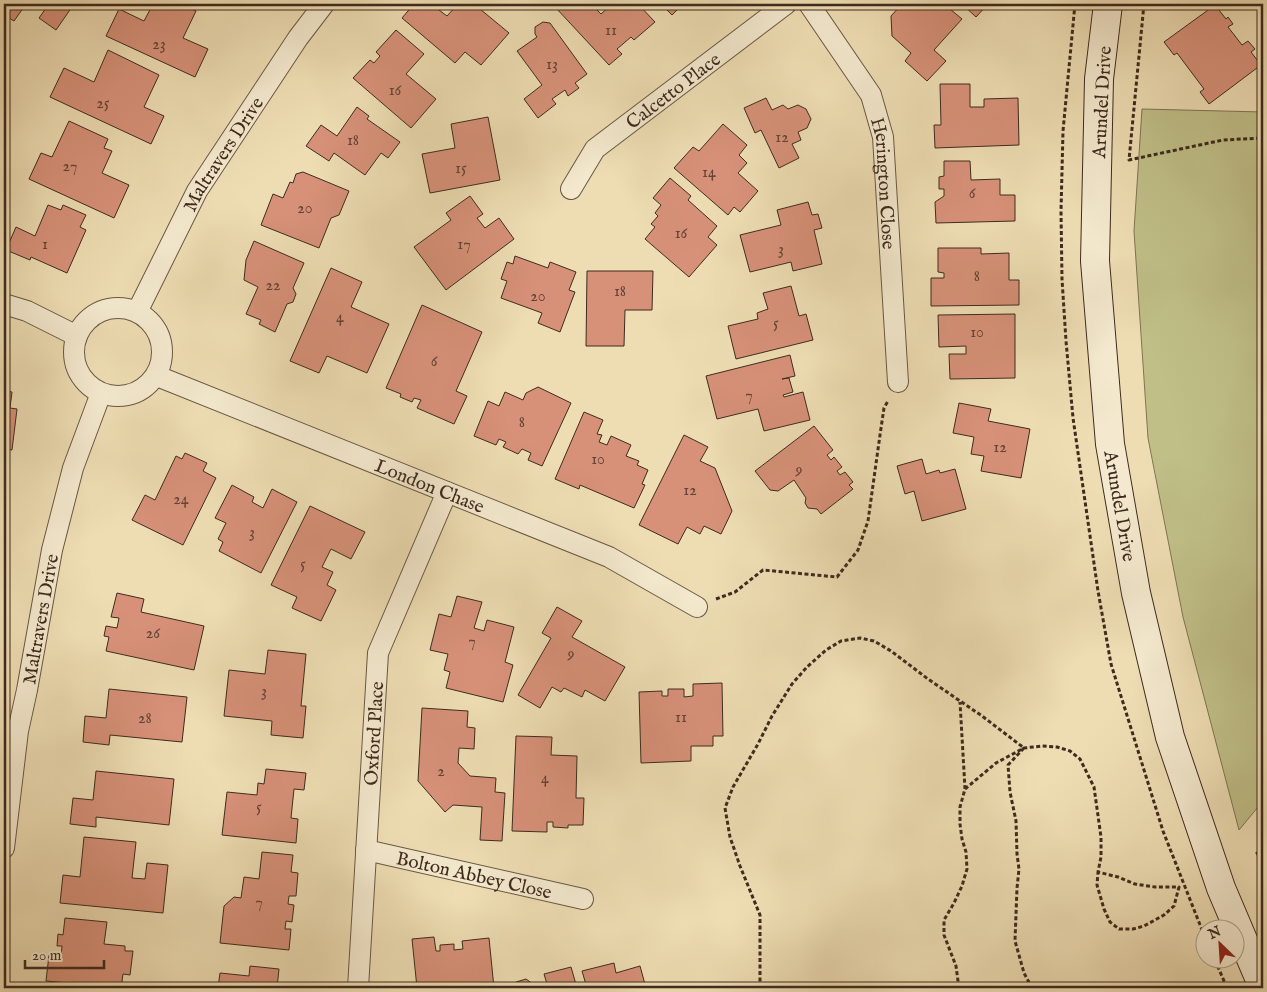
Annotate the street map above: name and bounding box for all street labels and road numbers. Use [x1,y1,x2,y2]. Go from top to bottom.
street label: Arundel Drive [1088,45,1118,160]
street label: Calcetto Place [622,48,726,135]
street label: Maltravers Drive [179,93,270,216]
street label: Herington Close [864,115,900,250]
street label: Arundel Drive [1097,448,1140,564]
street label: London Chase [371,454,488,520]
street label: Maltravers Drive [18,552,65,686]
street label: Oxford Place [360,680,390,786]
street label: Bolton Abbey Close [394,847,554,906]

